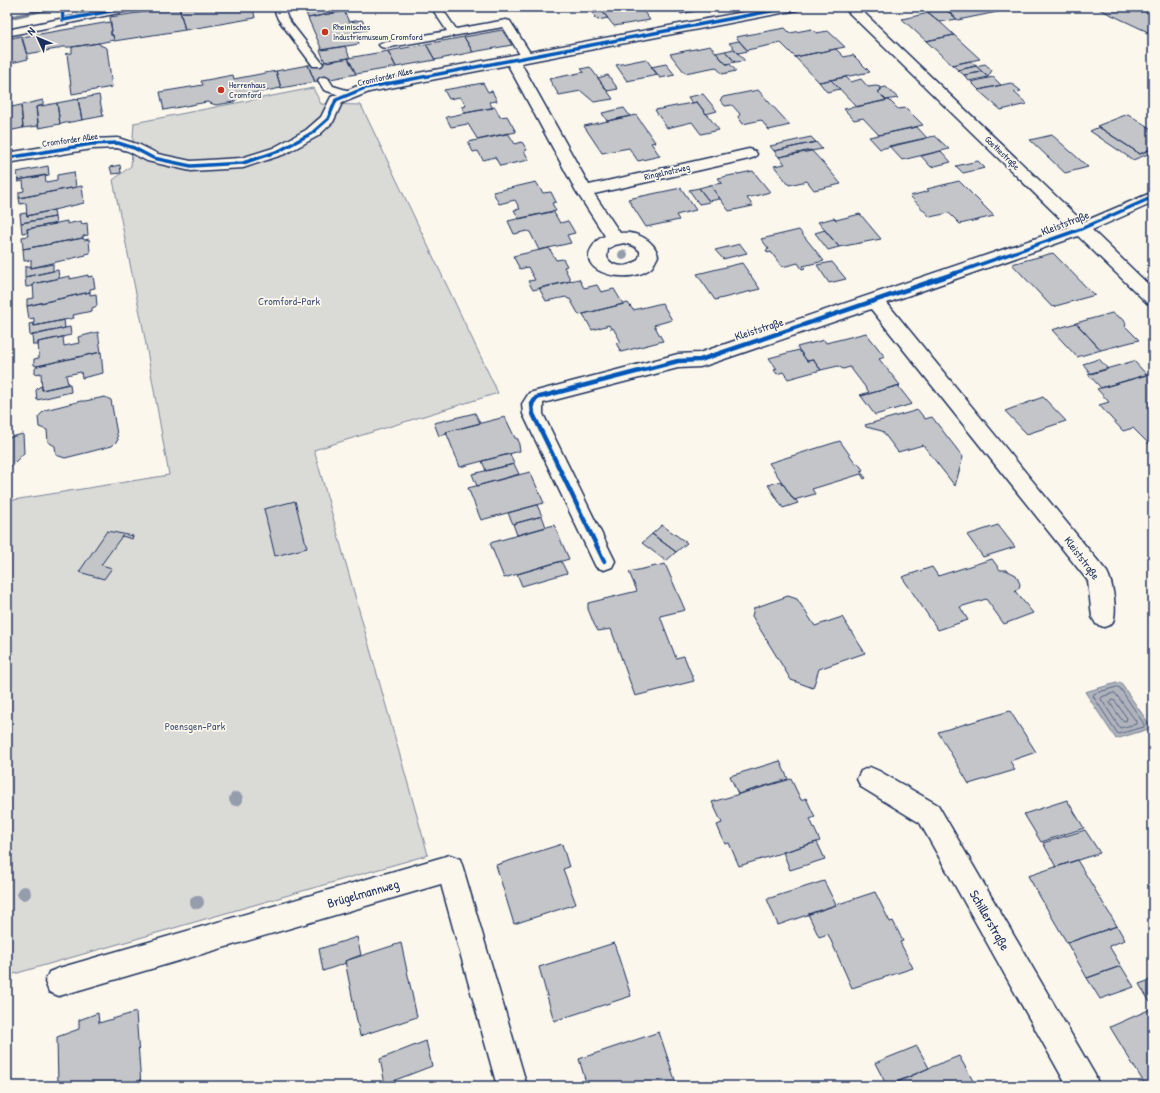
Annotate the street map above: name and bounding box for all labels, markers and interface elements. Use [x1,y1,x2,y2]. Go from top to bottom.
north arrow [18,18,58,58]
place label: Rheinisches Industriemuseum Cromford [333,21,423,43]
text: N [24,24,38,38]
marker: Rheinisches Industriemuseum Cromford [320,27,330,37]
street label: Cromforder Allee [356,65,414,89]
place label: Herrenhaus Cromford [229,79,266,101]
marker: Herrenhaus Cromford [216,85,226,95]
street label: Cromforder Allee [41,130,99,150]
street label: Goethestraße [982,133,1022,173]
street label: Ringelnatzweg [643,161,691,183]
street label: Kleiststraße [1039,207,1092,239]
park label: Cromford-Park [258,294,320,308]
street label: Kleiststraße [733,314,786,343]
street label: Kleiststraße [1061,534,1103,583]
park label: Poensgen-Park [165,719,226,733]
street label: Brügelmannweg [325,874,401,912]
street label: Schillerstraße [966,887,1014,953]

